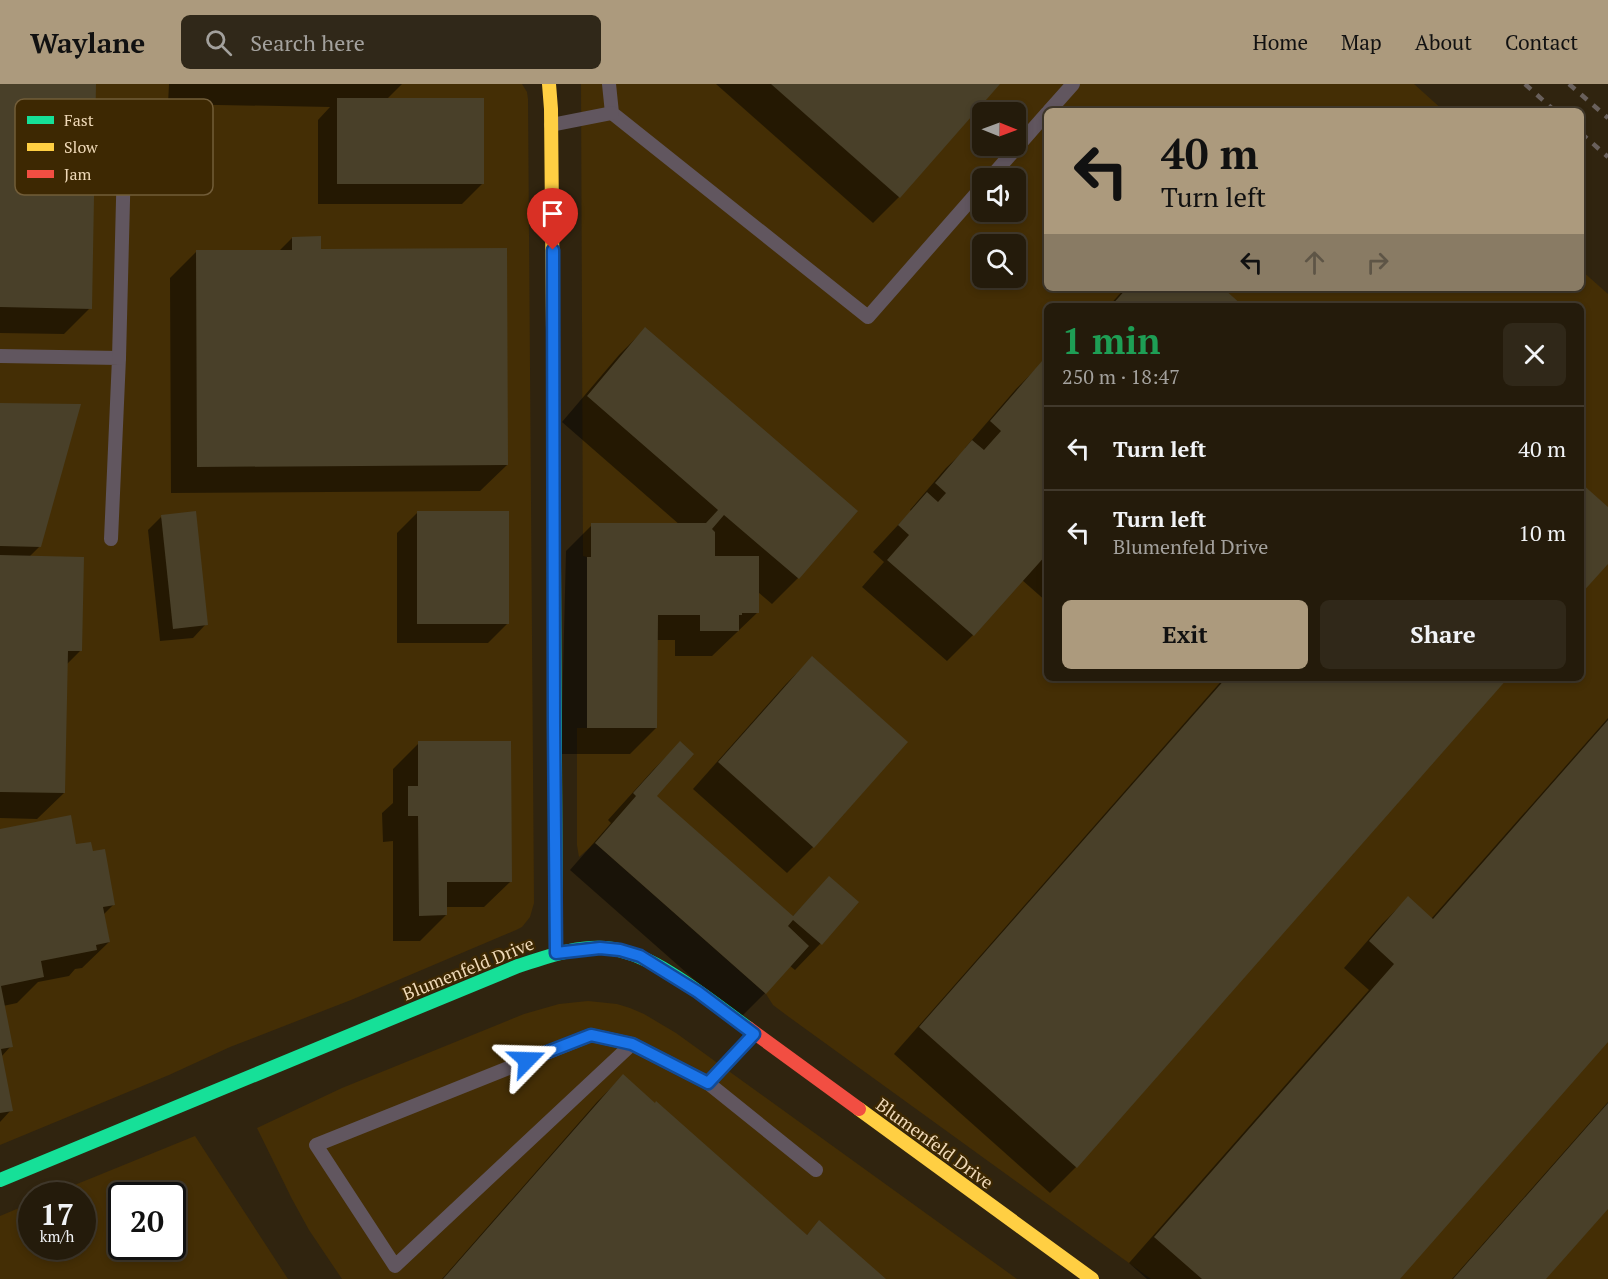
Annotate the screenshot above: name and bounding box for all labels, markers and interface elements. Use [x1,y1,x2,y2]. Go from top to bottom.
search box [181,15,601,69]
text: Waylane [30,24,145,61]
icon: search [202,26,235,59]
text: Search here [250,28,365,57]
text: Home [1252,28,1308,56]
text: Map [1341,28,1382,56]
text: About [1415,28,1472,56]
text: Contact [1505,28,1578,56]
legend [15,99,213,195]
north arrow [972,102,1026,156]
map controls [972,102,1026,288]
text: Fast [64,109,94,131]
text: 40 m [1161,125,1259,181]
icon: left [1062,132,1140,210]
text: Slow [64,136,98,158]
text: Jam [64,163,92,185]
button: sound [972,168,1026,222]
text: Turn left [1161,179,1266,215]
pin [527,188,578,250]
icon: arrive [536,197,569,230]
button: search [972,234,1026,288]
icon: left [1235,246,1268,279]
icon: ahead [1298,246,1331,279]
icon: right [1361,246,1394,279]
text: 1 min [1062,317,1160,364]
button: close [1503,323,1566,386]
text: 250 m · 18:47 [1062,363,1180,390]
icon: left [1062,432,1095,465]
text: Turn left [1113,434,1206,463]
text: 40 m [1518,434,1566,463]
text: Turn left [1113,504,1206,533]
icon: left [1062,516,1095,549]
text: 10 m [1518,518,1566,547]
text: Blumenfeld Drive [1113,533,1268,560]
button: Exit [1062,600,1308,669]
button: Share [1320,600,1566,669]
street label: Blumenfeld Drive [399,931,537,1005]
position arrow [495,1028,559,1092]
street label: Blumenfeld Drive [871,1092,999,1194]
speed limit sign: 20 [108,1182,186,1260]
text: 17 [40,1194,74,1234]
text: km/h [40,1226,74,1246]

